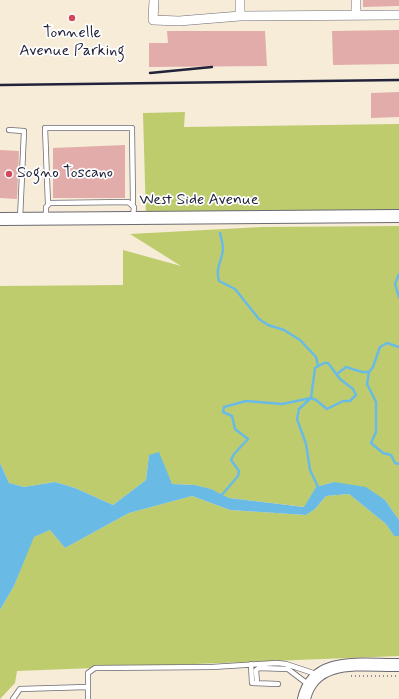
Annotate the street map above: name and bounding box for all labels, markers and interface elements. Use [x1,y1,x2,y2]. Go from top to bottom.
marker: Tonnelle Avenue Parking [67,13,77,23]
place label: Tonnelle Avenue Parking [19,24,125,62]
place label: Sogno Toscano [17,164,113,184]
marker: Sogno Toscano [4,169,14,179]
street label: West Side Avenue [139,191,259,211]

